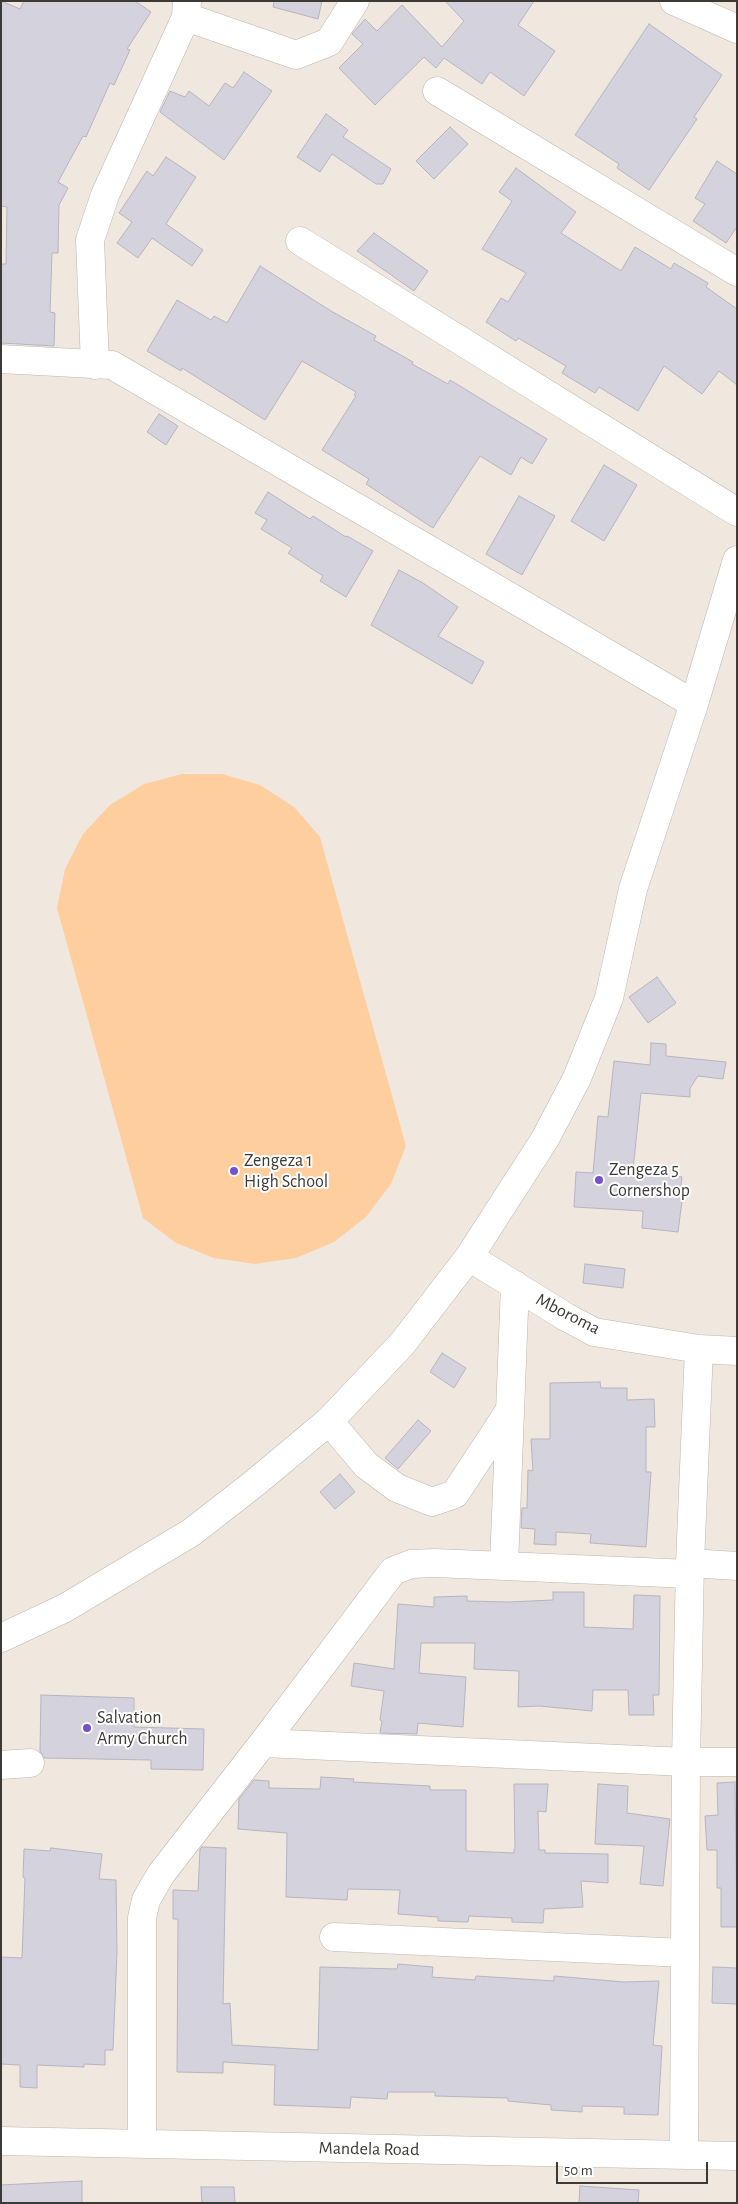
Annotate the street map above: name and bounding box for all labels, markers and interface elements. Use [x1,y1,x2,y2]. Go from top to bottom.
place label: Zengeza 1 High School [244,1150,328,1192]
place label: Zengeza 5 Cornershop [609,1159,690,1202]
marker: Zengeza 1 High School [228,1165,240,1177]
marker: Zengeza 5 Cornershop [593,1174,605,1186]
street label: Mboroma [532,1289,604,1339]
place label: Salvation Army Church [97,1707,188,1750]
marker: Salvation Army Church [81,1722,93,1734]
street label: Mandela Road [319,2137,419,2161]
scale bar [558,2152,710,2184]
text: 50 m [564,2163,593,2178]

